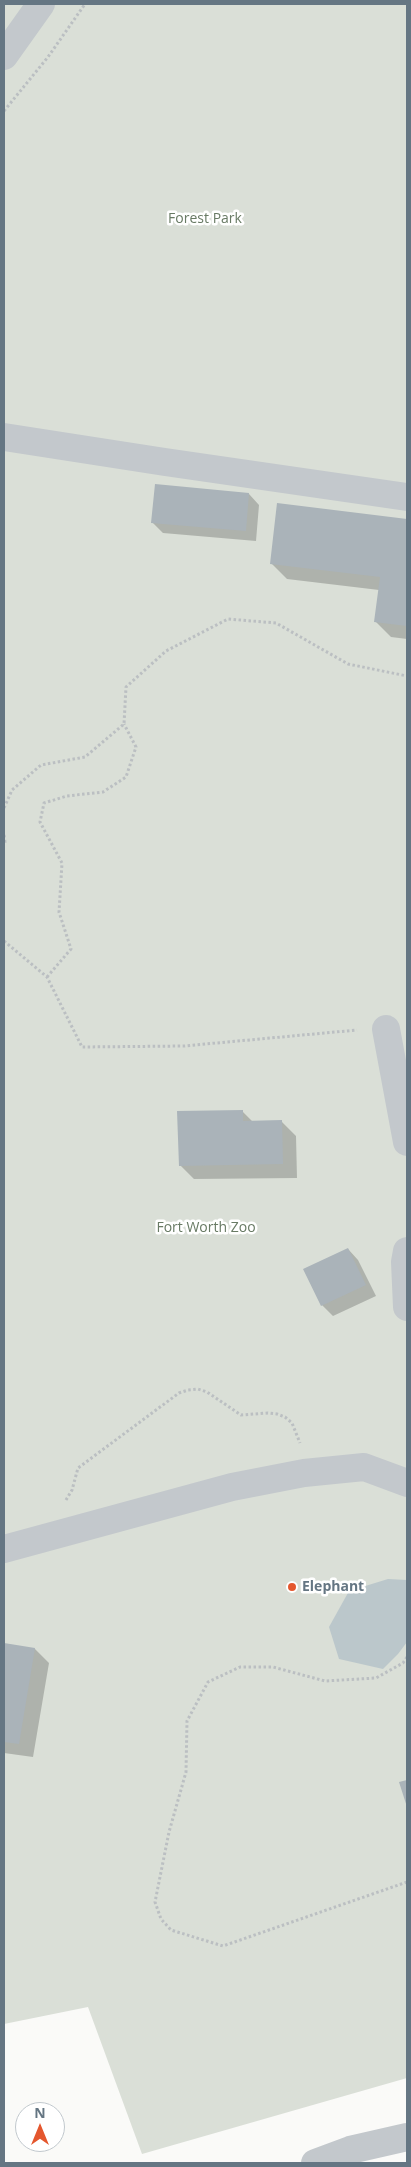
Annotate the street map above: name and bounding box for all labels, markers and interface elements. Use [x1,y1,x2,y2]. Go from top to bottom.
park label: Forest Park [168,211,242,227]
park label: Fort Worth Zoo [156,1220,256,1236]
place label: Elephant [302,1579,364,1595]
marker: Elephant [286,1581,298,1593]
north arrow [15,2102,65,2152]
text: N [34,2103,46,2122]

